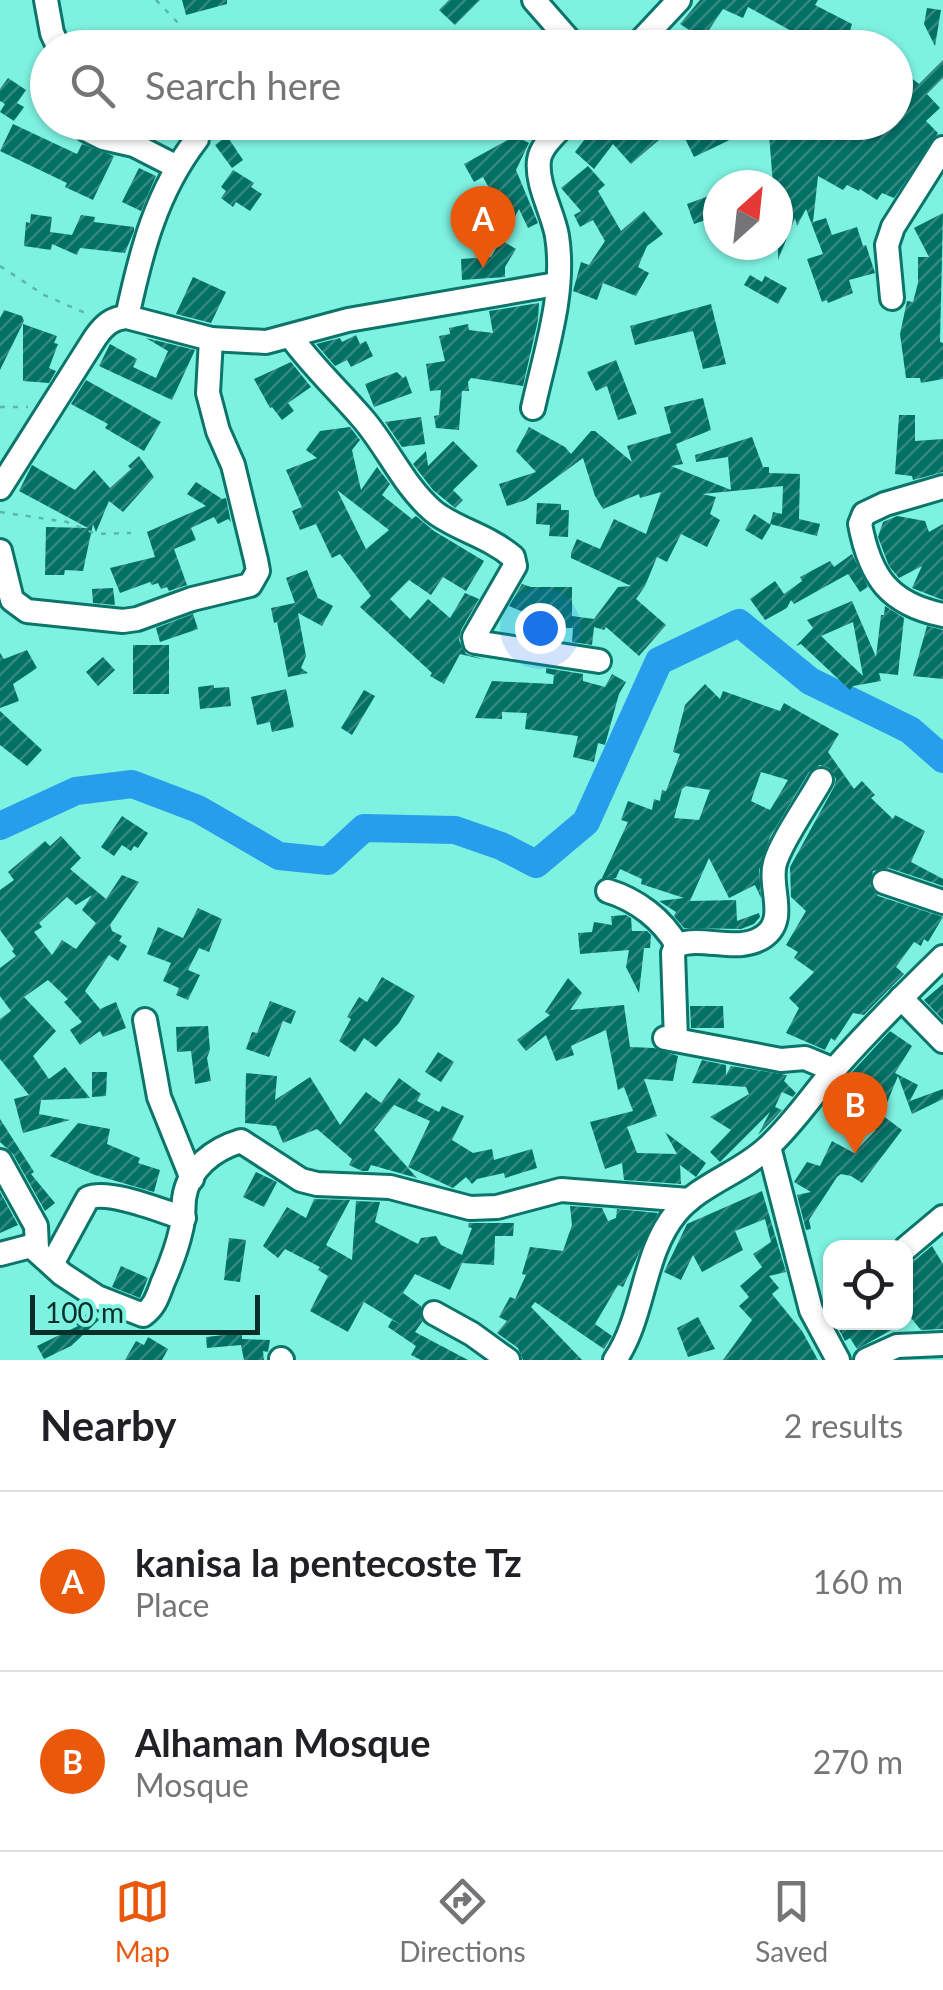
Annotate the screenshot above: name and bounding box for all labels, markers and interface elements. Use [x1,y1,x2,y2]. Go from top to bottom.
search box [30,30,913,140]
icon: search [65,58,120,113]
text: Search here [145,62,341,108]
north arrow [703,170,793,260]
pin: A [450,186,516,268]
your location [515,603,566,654]
pin: B [822,1072,888,1154]
map controls [823,1240,913,1330]
button: locate [823,1240,913,1330]
scale bar [30,1290,260,1334]
text: 100 m [45,1295,124,1329]
text: Nearby [40,1400,177,1450]
text: 2 results [784,1406,903,1445]
text: kanisa la pentecoste Tz [135,1539,522,1585]
text: A [61,1562,84,1601]
text: 160 m [813,1562,903,1601]
text: Place [135,1585,209,1624]
text: Alhaman Mosque [135,1719,430,1765]
text: B [62,1742,83,1781]
text: 270 m [813,1742,903,1781]
text: Mosque [135,1765,249,1804]
tab: Map [115,1874,170,1968]
tab: Directions [399,1874,526,1968]
tab: Saved [755,1874,828,1968]

